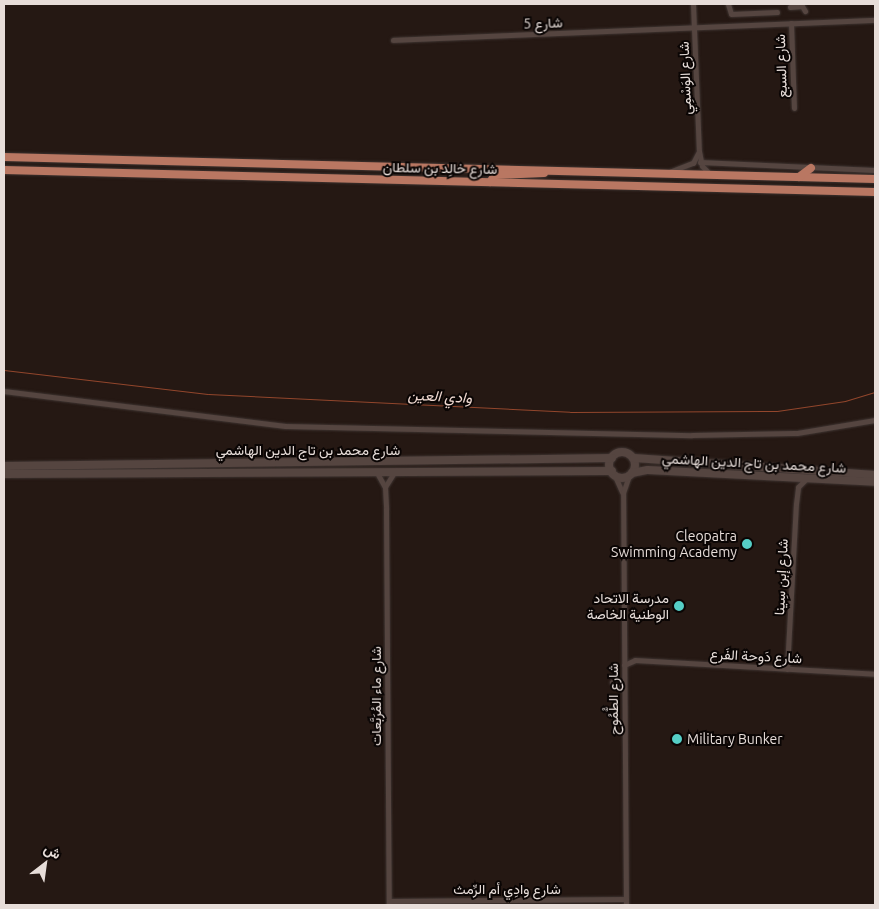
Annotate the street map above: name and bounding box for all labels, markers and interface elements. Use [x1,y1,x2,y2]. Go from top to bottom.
street label: شارع 5 [523,14,563,32]
street label: شارع السبع [771,34,791,98]
street label: شارع الوَسْمِي [675,41,695,115]
street label: شارع خالِد بن سلطان [383,159,497,177]
water label: وادي العين [407,385,473,407]
street label: شارع محمد بن تاج الدين الهاشمي [216,442,400,458]
street label: شارع محمد بن تاج الدين الهاشمي [661,450,847,476]
place label: Cleopatra Swimming Academy [611,528,737,560]
marker: Cleopatra Swimming Academy [741,538,753,550]
street label: شارع إبن سِينا [771,538,791,616]
place label: مدرسة الاتحاد الوطنية الخاصة [587,590,669,622]
marker: مدرسة الاتحاد الوطنية الخاصة [673,600,685,612]
street label: شارع دَوحة الفَرع [709,645,803,667]
street label: شارع ماء المُرَبَّعات [368,646,384,746]
street label: شارع الطُّمُوح [605,663,621,735]
place label: Military Bunker [687,731,783,747]
marker: Military Bunker [671,733,683,745]
north arrow [20,839,70,889]
text: ش [41,840,64,862]
street label: شارع وادِي أم الرِّمث [453,881,561,897]

